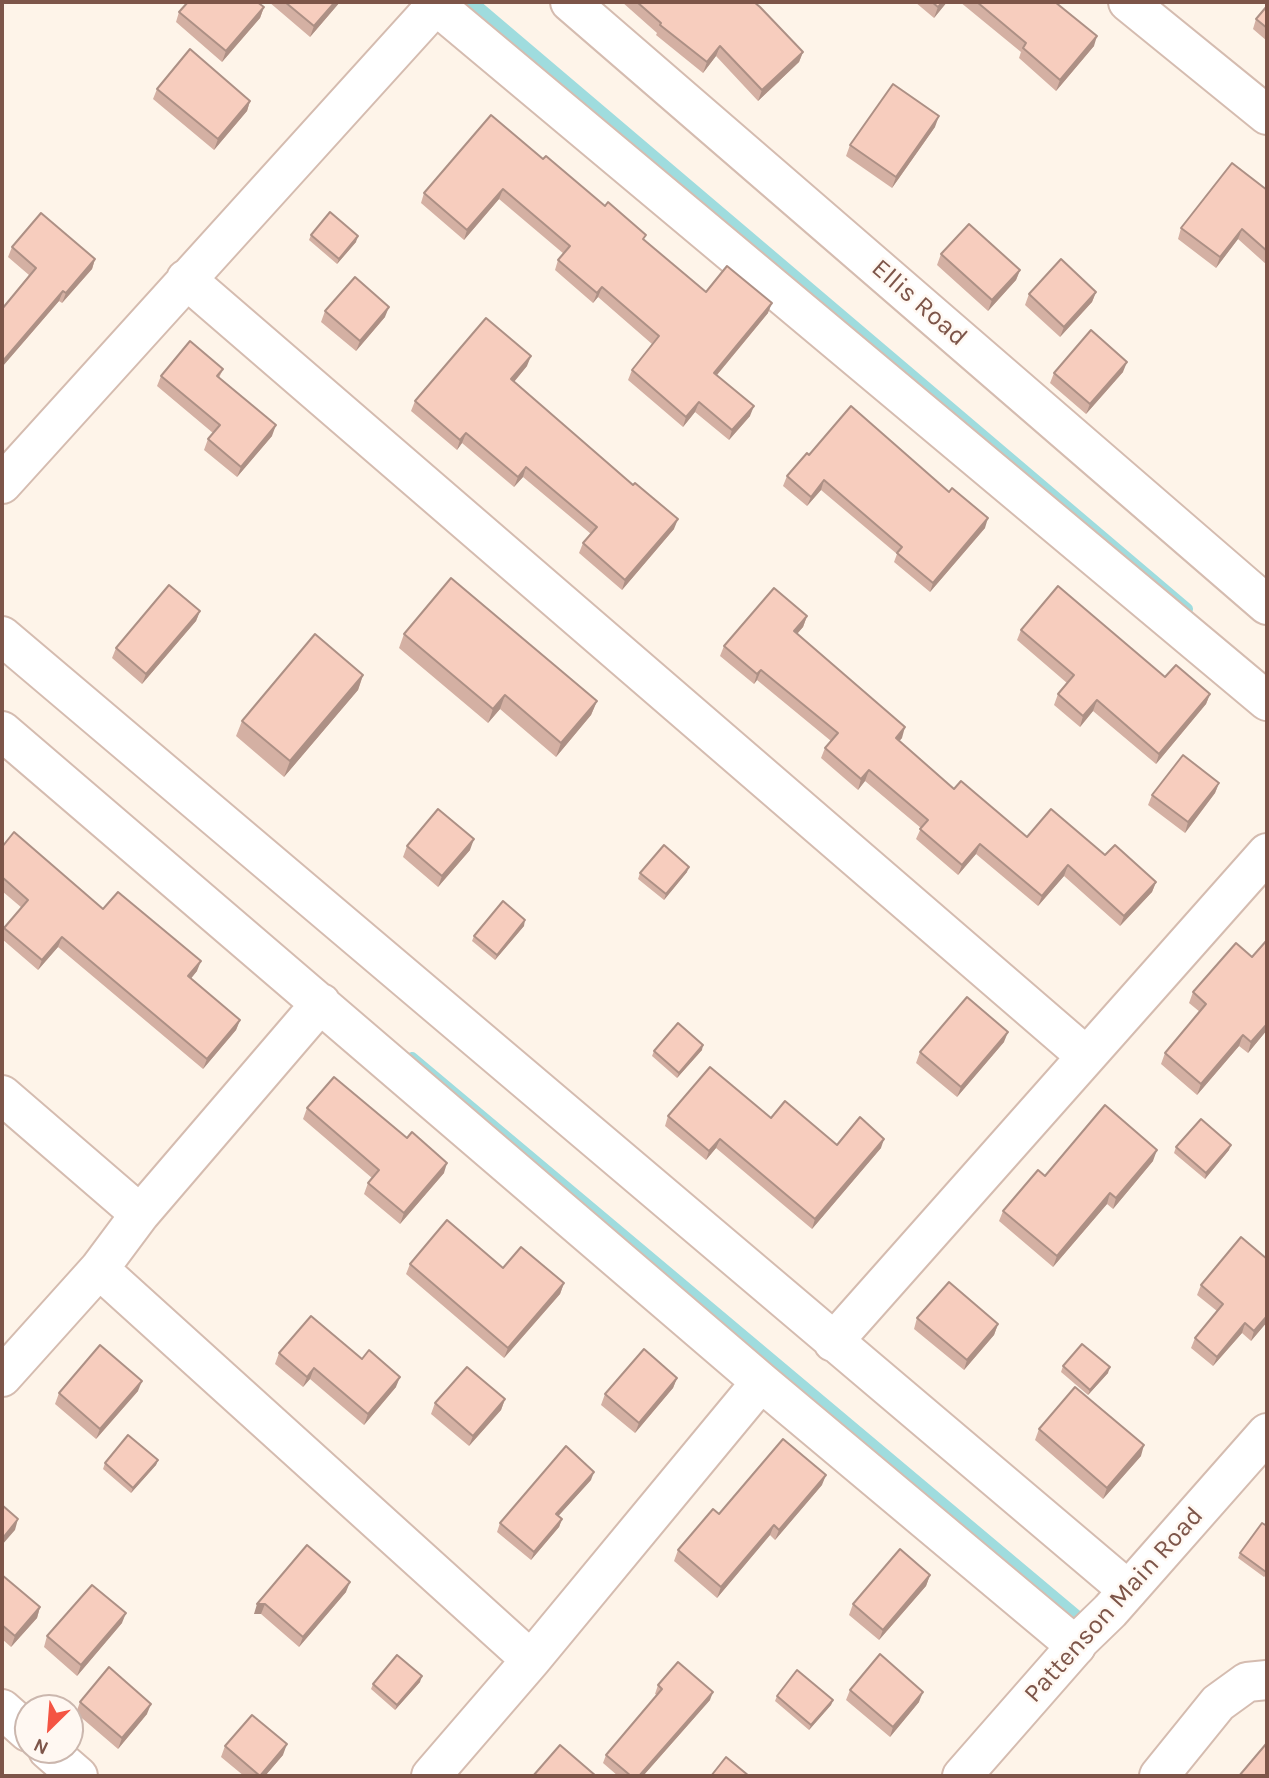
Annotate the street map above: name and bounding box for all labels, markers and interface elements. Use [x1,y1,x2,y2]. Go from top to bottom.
street label: Ellis Road [865,253,973,353]
street label: Pattenson Main Road [1018,1501,1210,1709]
north arrow [14,1694,84,1764]
text: N [30,1733,52,1759]

